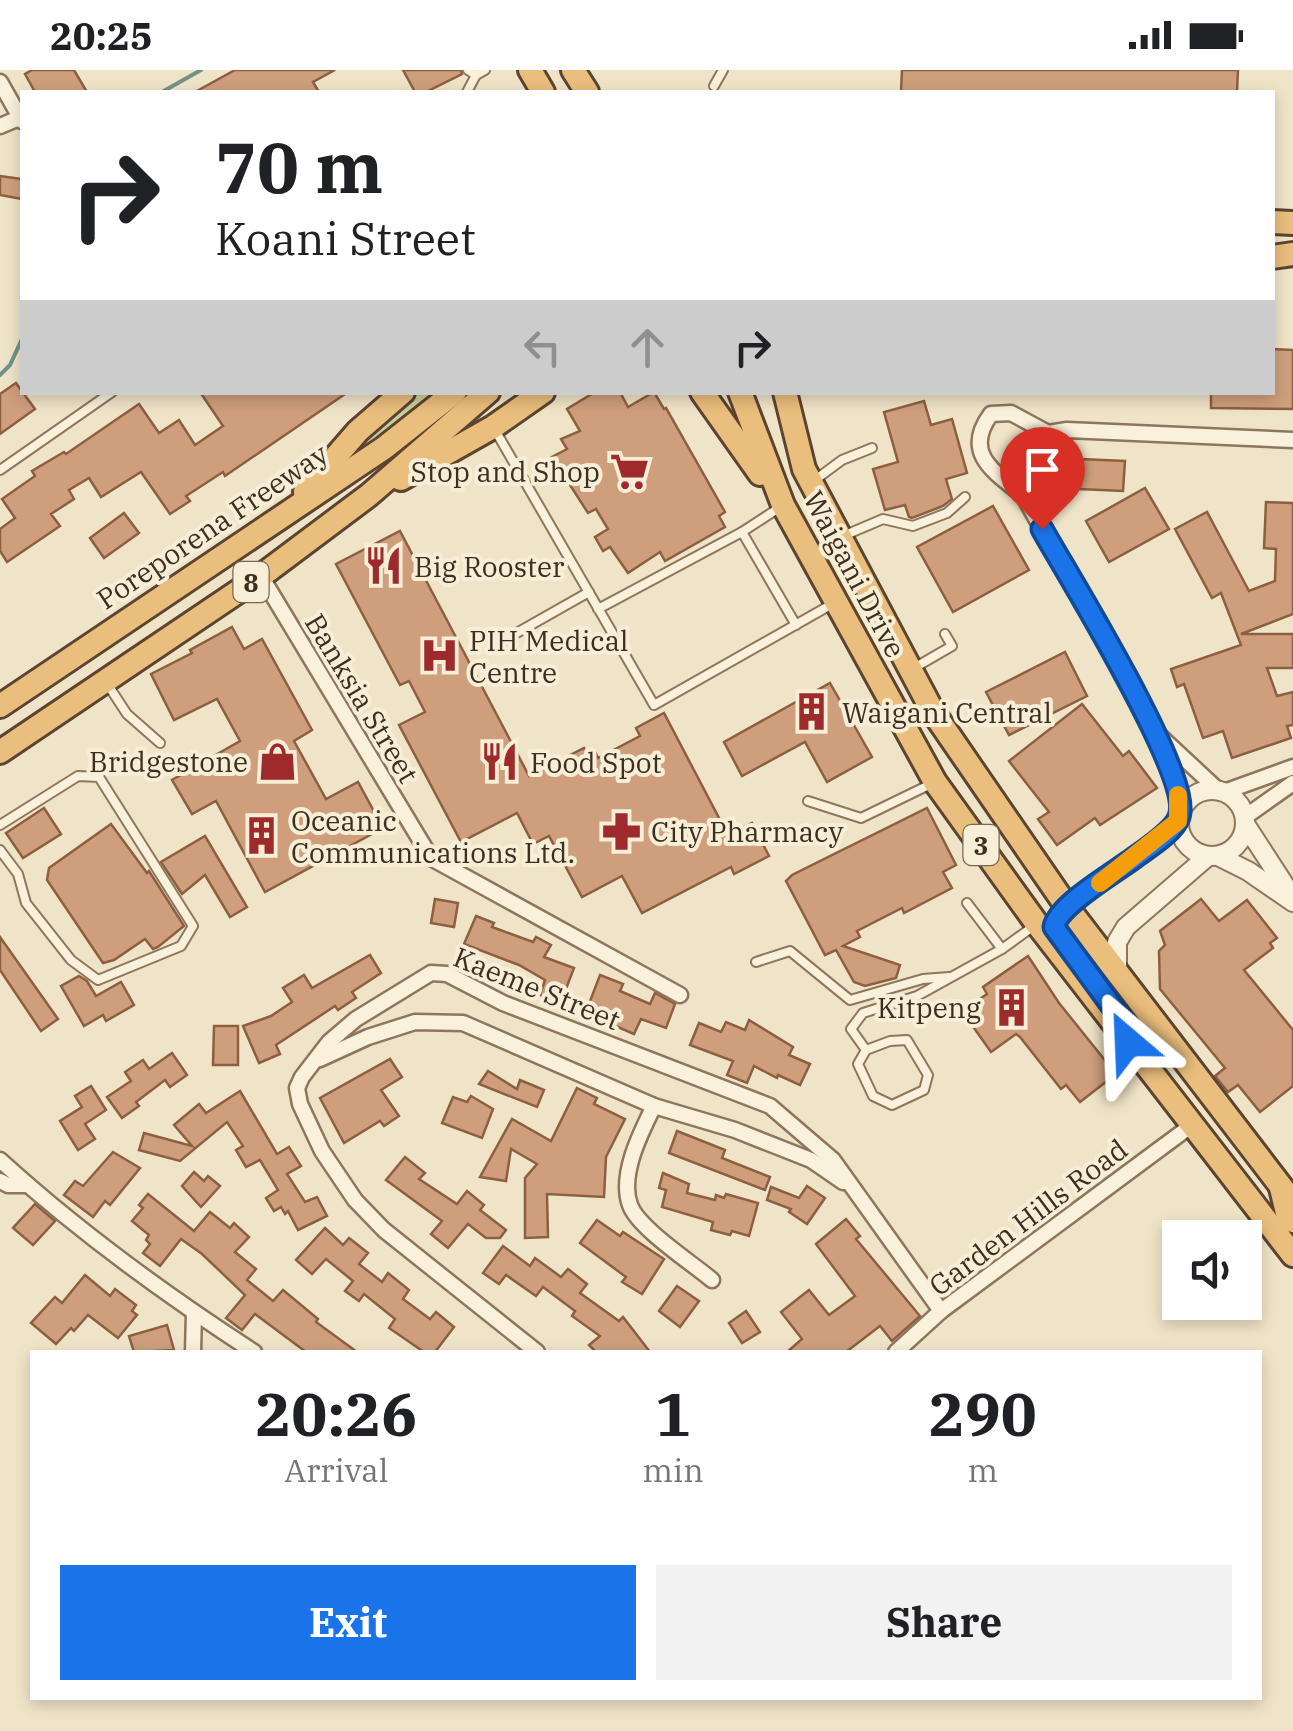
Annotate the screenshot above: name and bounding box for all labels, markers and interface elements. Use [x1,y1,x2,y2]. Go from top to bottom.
text: 20:25 [50,11,153,60]
text: 70 m [215,121,383,212]
icon: right [50,130,180,260]
text: Koani Street [215,209,476,267]
icon: left [515,320,570,375]
icon: ahead [620,320,675,375]
icon: right [725,320,780,375]
pin [1000,427,1085,530]
street label: Poreporena Freeway [89,435,335,617]
icon: arrive [1015,442,1070,497]
supermarket icon: Stop and Shop [609,450,651,492]
place label: Stop and Shop [411,453,600,490]
street label: Waigani Drive [796,484,914,664]
restaurant icon: Big Rooster [363,545,405,587]
place label: Big Rooster [414,548,565,585]
road number: 8 [234,562,268,602]
street label: Banksia Street [297,607,427,790]
place label: PIH Medical Centre [469,622,628,691]
hospital icon: PIH Medical Centre [418,635,460,677]
building icon: Waigani Central [791,691,833,733]
place label: Waigani Central [842,694,1052,731]
shop icon: Bridgestone [257,740,299,782]
restaurant icon: Food Spot [479,741,521,783]
place label: Bridgestone [89,743,248,780]
place label: Food Spot [530,744,662,781]
place label: Oceanic Communications Ltd. [291,802,575,871]
pharmacy icon: City Pharmacy [600,810,642,852]
place label: City Pharmacy [651,813,843,850]
building icon: Oceanic Communications Ltd. [240,815,282,857]
road number: 3 [964,825,998,865]
street label: Kaeme Street [448,938,626,1038]
building icon: Kitpeng [990,986,1032,1028]
place label: Kitpeng [877,989,981,1026]
position arrow [1076,990,1180,1094]
street label: Garden Hills Road [921,1130,1135,1304]
map controls [1162,1220,1262,1320]
button: sound [1162,1220,1262,1320]
text: 20:26 [255,1374,417,1453]
text: 1 [655,1374,691,1453]
text: 290 [929,1374,1037,1453]
text: Arrival [284,1449,388,1491]
text: min [643,1449,704,1491]
text: m [968,1449,998,1491]
button: Exit [60,1565,636,1680]
button: Share [656,1565,1232,1680]

